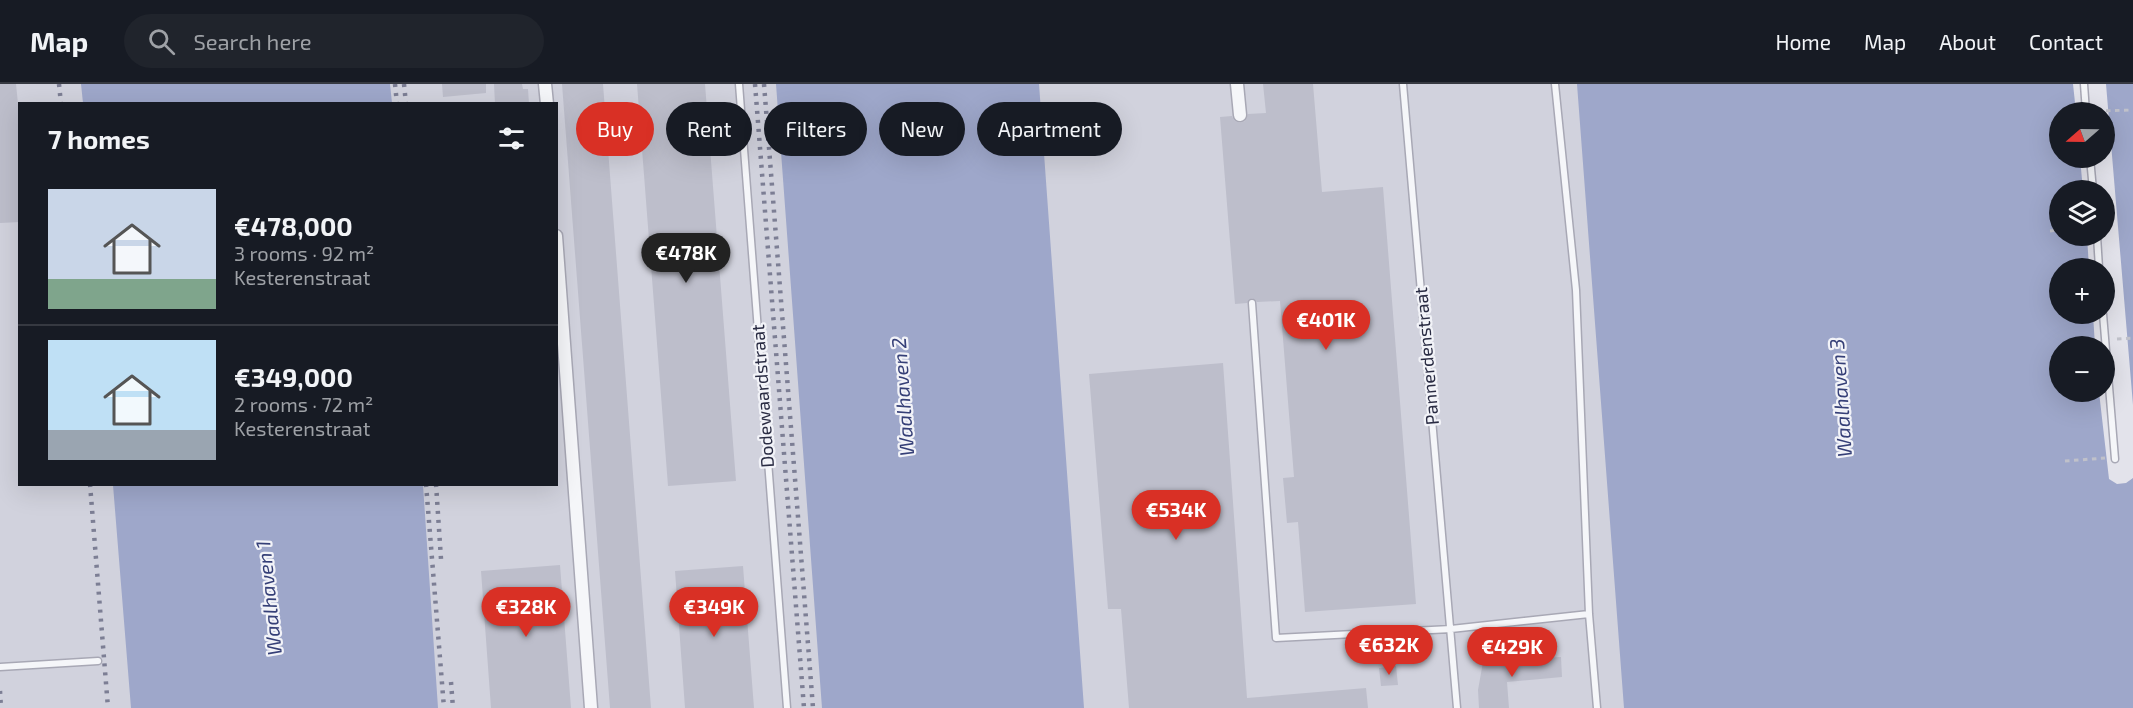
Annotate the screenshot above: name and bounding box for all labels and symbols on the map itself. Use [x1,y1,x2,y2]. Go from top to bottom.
north arrow [2049,102,2115,168]
pin: €478K [644,233,728,284]
street label: Pannerdenstraat [1409,286,1443,426]
pin: €401K [1284,300,1368,351]
street label: Dodewaardstraat [746,323,778,469]
water label: Waalhaven 2 [886,337,918,457]
water label: Waalhaven 3 [1824,338,1856,458]
pin: €534K [1134,490,1218,541]
water label: Waalhaven 1 [250,539,286,657]
pin: €328K [484,587,568,638]
pin: €349K [672,587,756,638]
pin: €632K [1347,625,1431,676]
pin: €429K [1470,627,1554,678]

